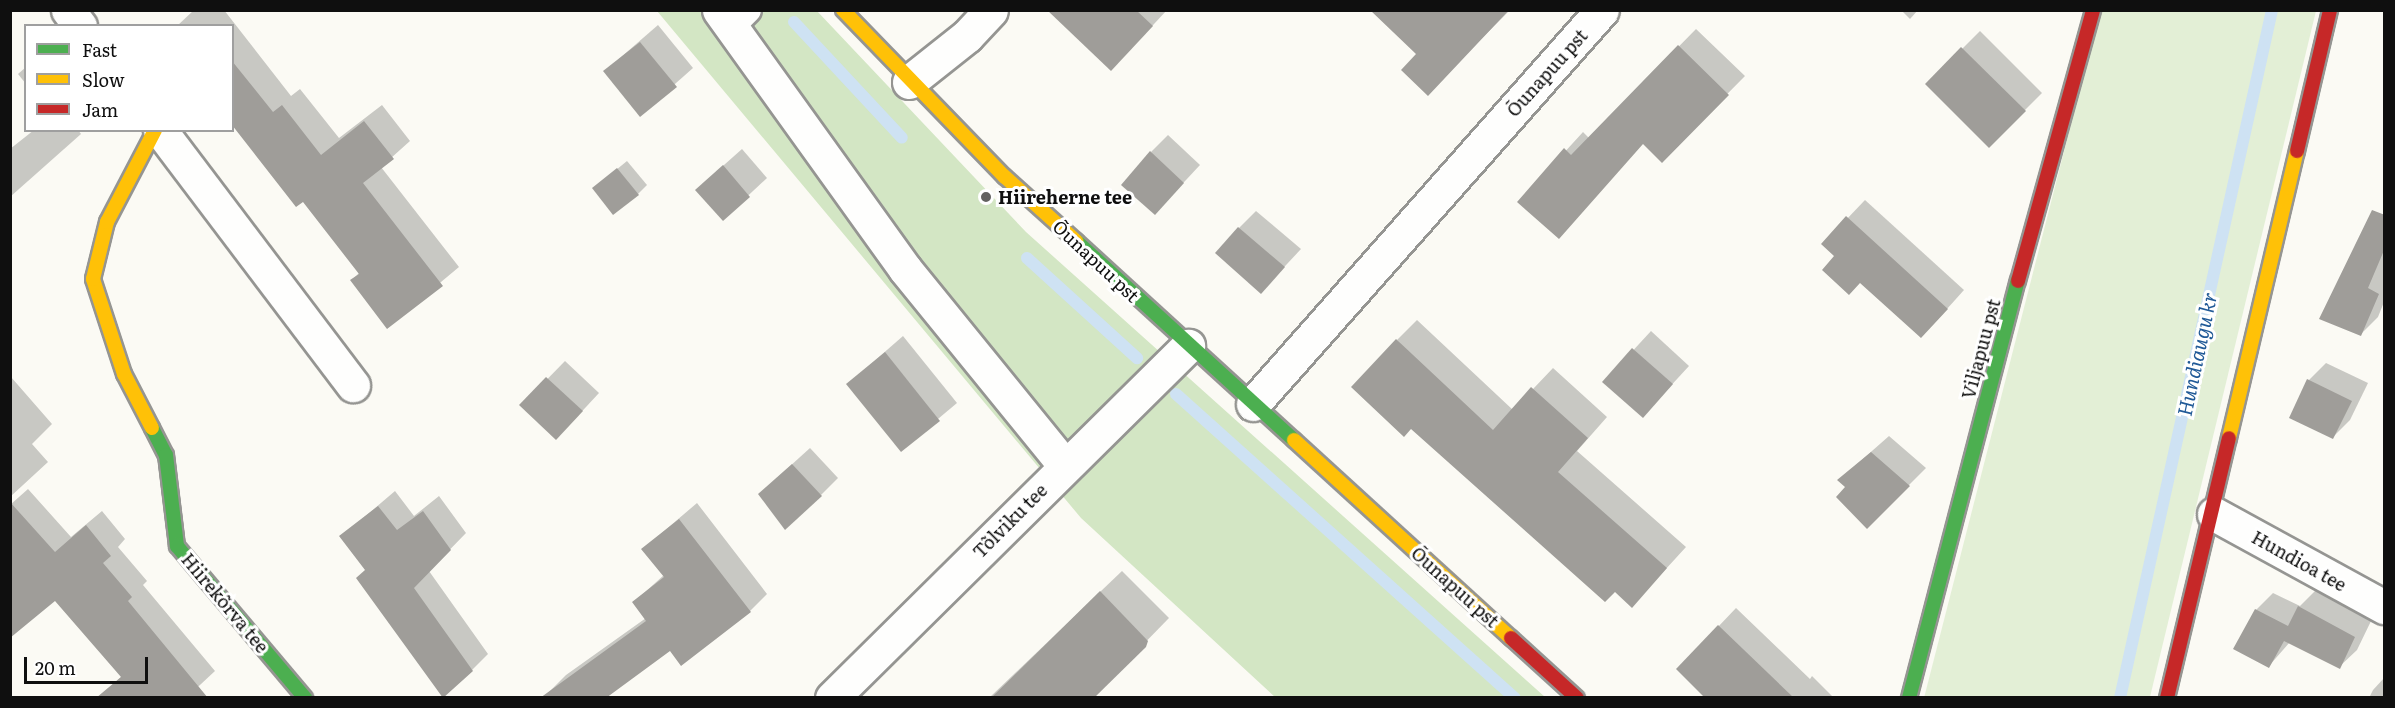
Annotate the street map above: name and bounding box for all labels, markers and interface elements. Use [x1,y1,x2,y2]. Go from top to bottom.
legend [24,24,234,132]
street label: Õunapuu pst [1502,25,1592,121]
text: Fast [82,36,117,63]
text: Slow [82,66,124,93]
text: Jam [82,96,118,123]
place label: Hiireherne tee [998,186,1132,208]
marker: Hiireherne tee [979,190,993,204]
street label: Õunapuu pst [1048,216,1144,306]
water label: Hundiaugu kr [2171,290,2221,418]
street label: Viljapuu pst [1957,297,2005,401]
street label: Tõlviku tee [968,479,1052,563]
street label: Hundioa tee [2248,526,2350,596]
street label: Õunapuu pst [1407,542,1503,632]
street label: Hiirekõrva tee [177,549,273,657]
scale bar [27,645,152,683]
text: 20 m [35,654,76,681]

